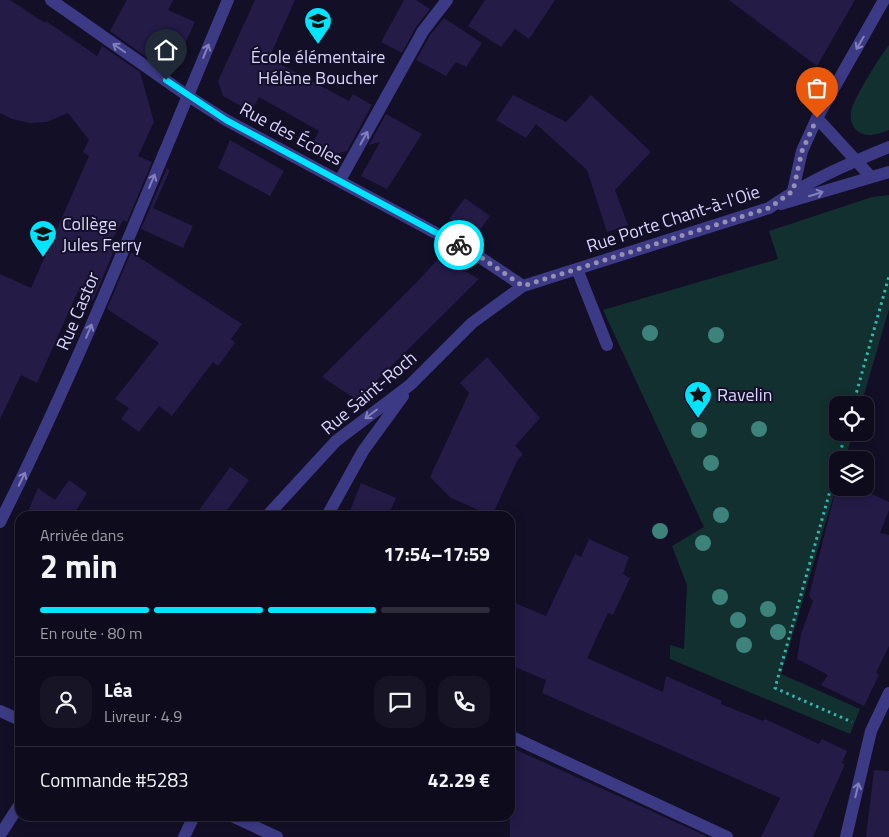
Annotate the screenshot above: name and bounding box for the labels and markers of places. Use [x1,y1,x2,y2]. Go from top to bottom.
school or university icon: École élémentaire Hélène Boucher [303,6,333,45]
pin [145,29,187,80]
place label: École élémentaire Hélène Boucher [251,43,385,91]
pin [796,67,838,118]
place label: Collège Jules Ferry [62,210,142,258]
school or university icon: Collège Jules Ferry [28,219,58,258]
place icon: Ravelin [683,380,713,419]
place label: Ravelin [717,381,772,408]

